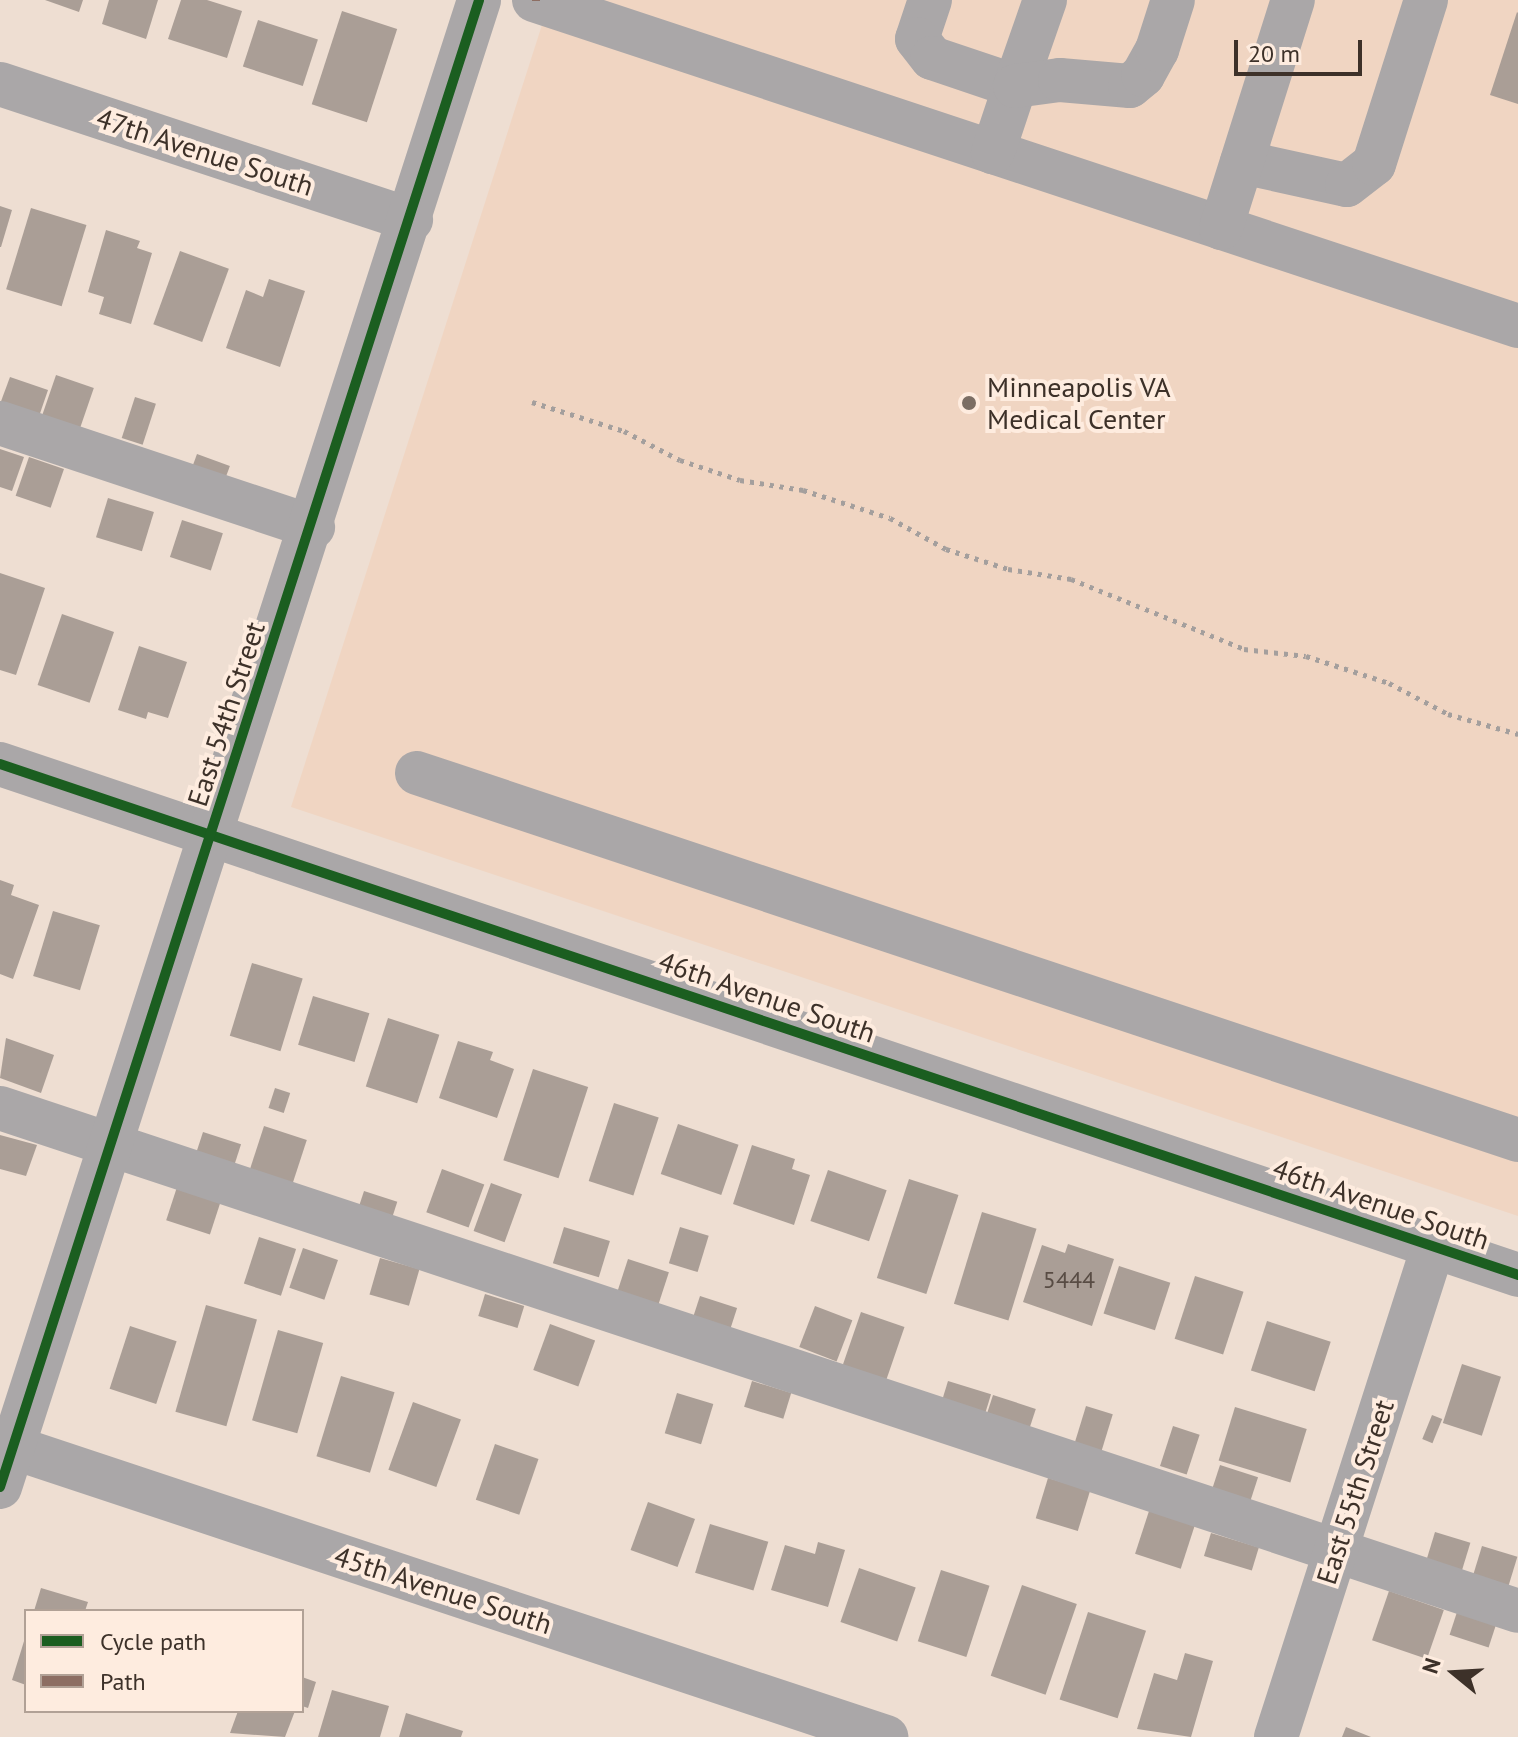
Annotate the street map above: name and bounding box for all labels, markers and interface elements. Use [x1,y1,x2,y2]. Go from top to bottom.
scale bar [1238,24,1366,74]
text: 20 m [1248,38,1300,69]
street label: 47th Avenue South [92,101,318,203]
place label: Minneapolis VA Medical Center [987,370,1172,436]
marker: Minneapolis VA Medical Center [958,392,980,414]
street label: East 54th Street [180,618,272,810]
street label: 46th Avenue South [654,944,880,1050]
street label: 46th Avenue South [1268,1151,1494,1257]
house number: 5444 [1043,1266,1095,1294]
street label: East 55th Street [1309,1396,1401,1588]
street label: 45th Avenue South [330,1539,556,1641]
legend [24,1609,304,1713]
text: Cycle path [100,1626,206,1657]
north arrow [1414,1633,1494,1713]
text: N [1416,1654,1447,1677]
text: Path [100,1666,146,1697]

